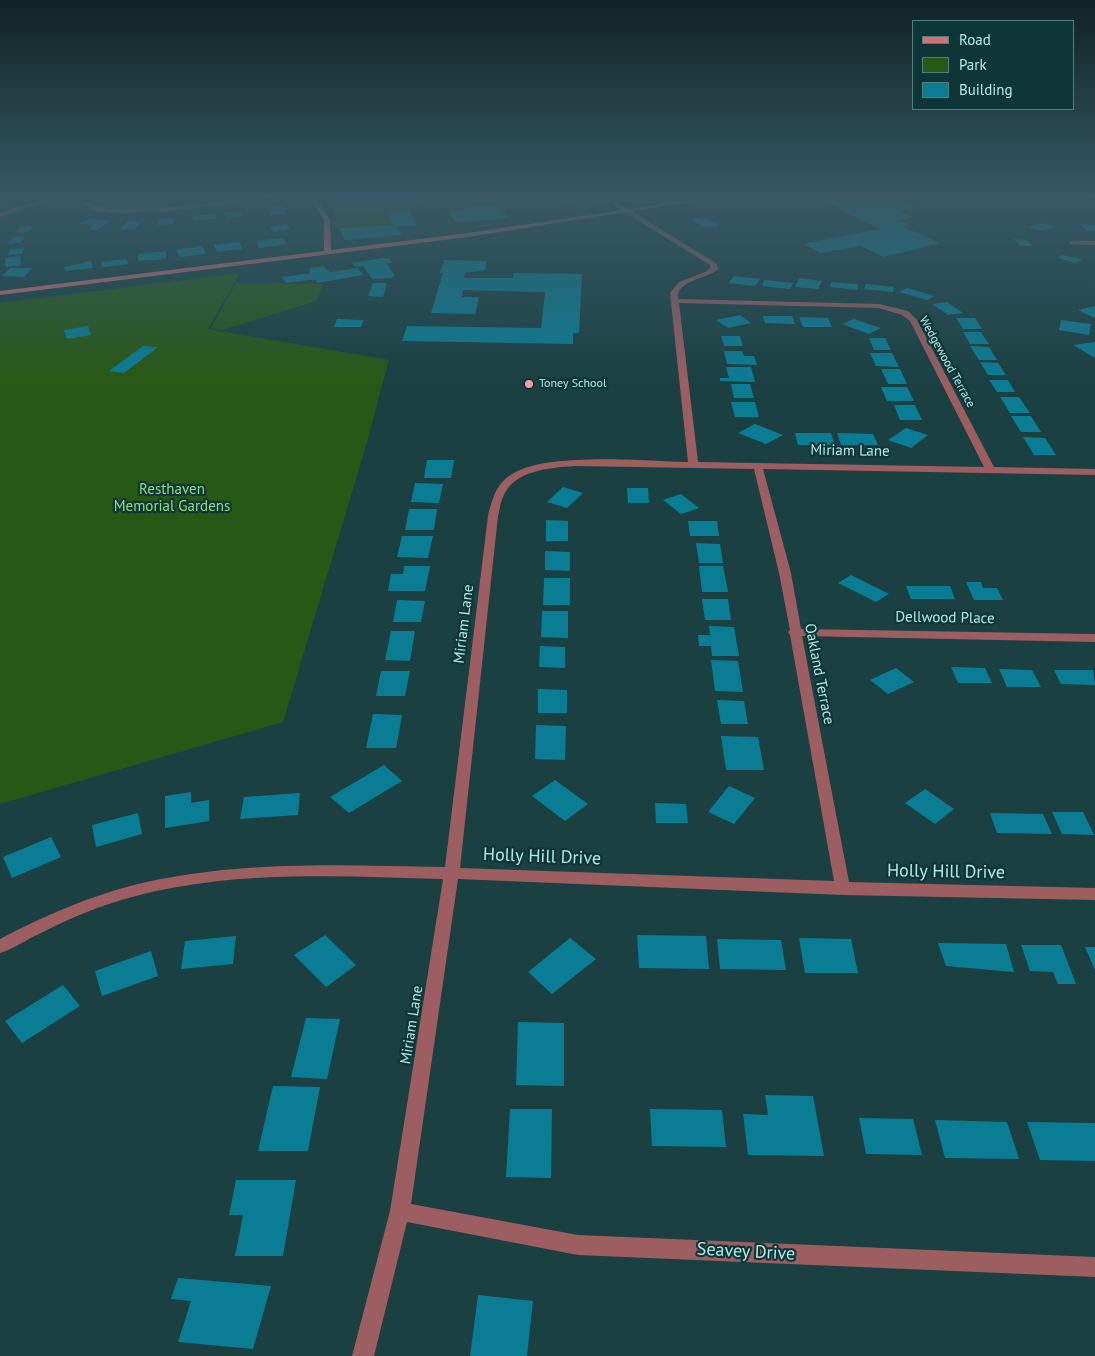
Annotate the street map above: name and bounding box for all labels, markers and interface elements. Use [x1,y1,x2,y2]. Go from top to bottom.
legend [912,20,1075,110]
text: Road [959,30,991,49]
text: Park [959,55,987,74]
text: Building [959,80,1013,99]
street label: Wedgewood Terrace [916,314,978,410]
place label: Toney School [539,377,606,391]
marker: Toney School [523,378,535,390]
street label: Miriam Lane [810,441,890,461]
park label: Resthaven Memorial Gardens [114,481,230,516]
street label: Miriam Lane [450,584,478,664]
street label: Dellwood Place [895,608,995,628]
street label: Oakland Terrace [800,622,838,726]
street label: Holly Hill Drive [483,844,601,870]
street label: Holly Hill Drive [887,860,1005,884]
street label: Miriam Lane [397,984,427,1066]
street label: Seavey Drive [696,1239,796,1265]

